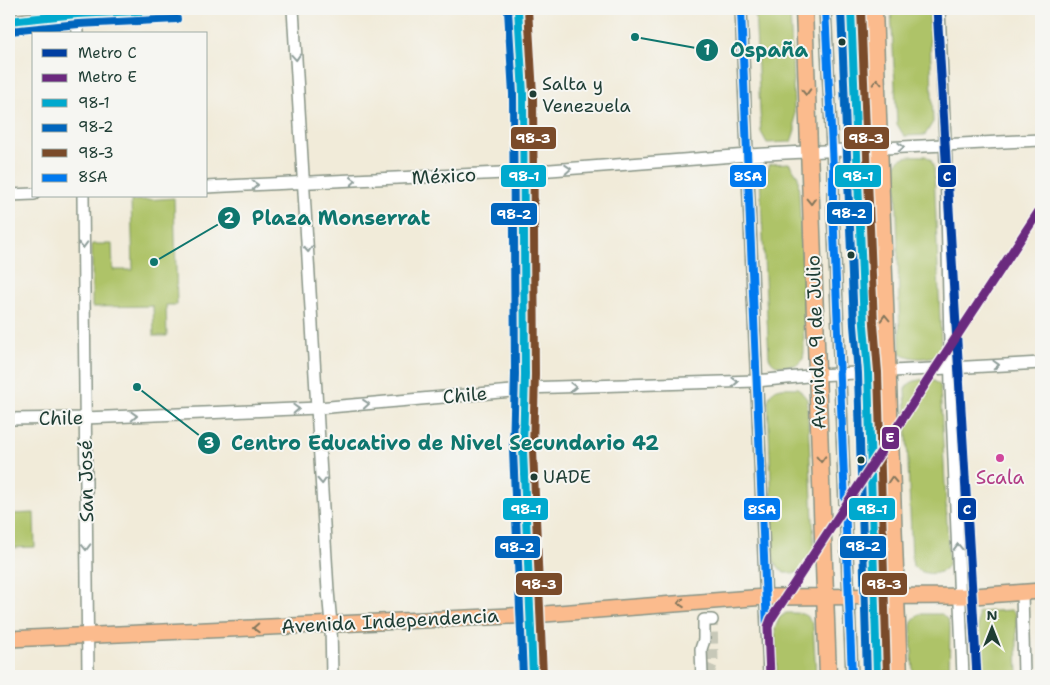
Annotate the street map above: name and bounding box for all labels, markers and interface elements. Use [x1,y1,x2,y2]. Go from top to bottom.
legend [32,32,208,198]
callout: Ospaña [695,33,818,68]
text: Ospaña [730,37,808,63]
unlabelled marker [837,37,847,47]
text: 1 [704,40,711,60]
text: Metro C [78,43,137,63]
one-way arrow [291,54,302,62]
text: Metro E [78,67,137,87]
place label: Salta y Venezuela [542,72,631,118]
one-way arrow [872,78,882,86]
marker: Salta y Venezuela [528,89,538,99]
one-way arrow [801,89,812,97]
text: 98-1 [78,93,110,113]
text: 98-2 [78,117,113,137]
line badge: 98-3 [510,126,557,150]
line badge: 98-3 [843,126,890,150]
text: 98-3 [515,129,551,147]
text: 98-3 [848,129,884,147]
one-way arrow [898,142,906,153]
text: 98-3 [78,143,114,163]
street label: México [411,162,477,190]
one-way arrow [564,163,572,174]
line badge: 98-1 [500,164,547,188]
line badge: 8SA [729,164,767,188]
line badge: 98-1 [834,164,882,188]
line badge: C [937,164,957,188]
text: 8SA [78,167,108,187]
text: 98-1 [508,167,540,185]
text: 8SA [734,167,763,185]
text: 98-1 [842,167,874,185]
text: C [943,167,951,185]
one-way arrow [349,175,357,186]
one-way arrow [252,180,259,190]
one-way arrow [805,198,816,206]
callout: Plaza Monserrat [217,200,440,235]
line badge: 98-2 [826,201,873,225]
line badge: 98-2 [490,202,538,226]
text: 98-2 [832,204,867,222]
text: Plaza Monserrat [252,205,430,231]
text: 98-2 [497,205,532,223]
text: 2 [224,208,235,228]
one-way arrow [78,242,88,249]
one-way arrow [303,245,314,253]
unlabelled marker [846,250,856,260]
street label: Avenida 9 de Julio [800,254,832,430]
one-way arrow [880,313,891,321]
one-way arrow [992,360,1000,370]
one-way arrow [732,377,739,387]
street label: Chile [442,381,488,409]
one-way arrow [569,381,577,392]
one-way arrow [363,399,371,410]
one-way arrow [292,404,300,415]
street label: Chile [38,405,84,431]
one-way arrow [130,411,138,421]
callout: Centro Educativo de Nivel Secundario 42 [196,425,669,460]
line badge: E [881,426,900,450]
text: E [885,428,895,446]
text: Centro Educativo de Nivel Secundario 42 [231,430,659,456]
text: 3 [204,433,214,453]
street label: San José [73,439,99,523]
marker: Scala [994,452,1006,464]
one-way arrow [815,455,826,463]
unlabelled marker [856,455,866,465]
place label: UADE [543,465,591,489]
place label: Scala [976,465,1025,490]
marker: UADE [529,472,539,482]
one-way arrow [886,476,897,484]
one-way arrow [316,478,327,486]
line badge: 98-1 [502,497,549,521]
line badge: 8SA [743,497,781,521]
line badge: 98-1 [848,497,896,521]
line badge: C [957,497,977,521]
text: 98-1 [510,500,542,518]
text: 8SA [748,500,777,518]
text: 98-1 [856,500,888,518]
text: C [963,500,971,518]
line badge: 98-2 [494,535,541,559]
line badge: 98-2 [839,535,887,559]
text: 98-2 [846,537,881,555]
text: 98-2 [500,538,535,556]
one-way arrow [953,543,963,551]
one-way arrow [81,544,92,552]
line badge: 98-3 [515,572,563,596]
line badge: 98-3 [861,572,908,596]
text: 98-3 [521,575,557,593]
text: 98-3 [866,575,902,593]
one-way arrow [677,598,685,609]
north arrow [968,602,1018,652]
street label: Avenida Independencia [281,603,500,639]
text: N [986,606,998,624]
one-way arrow [252,622,260,633]

